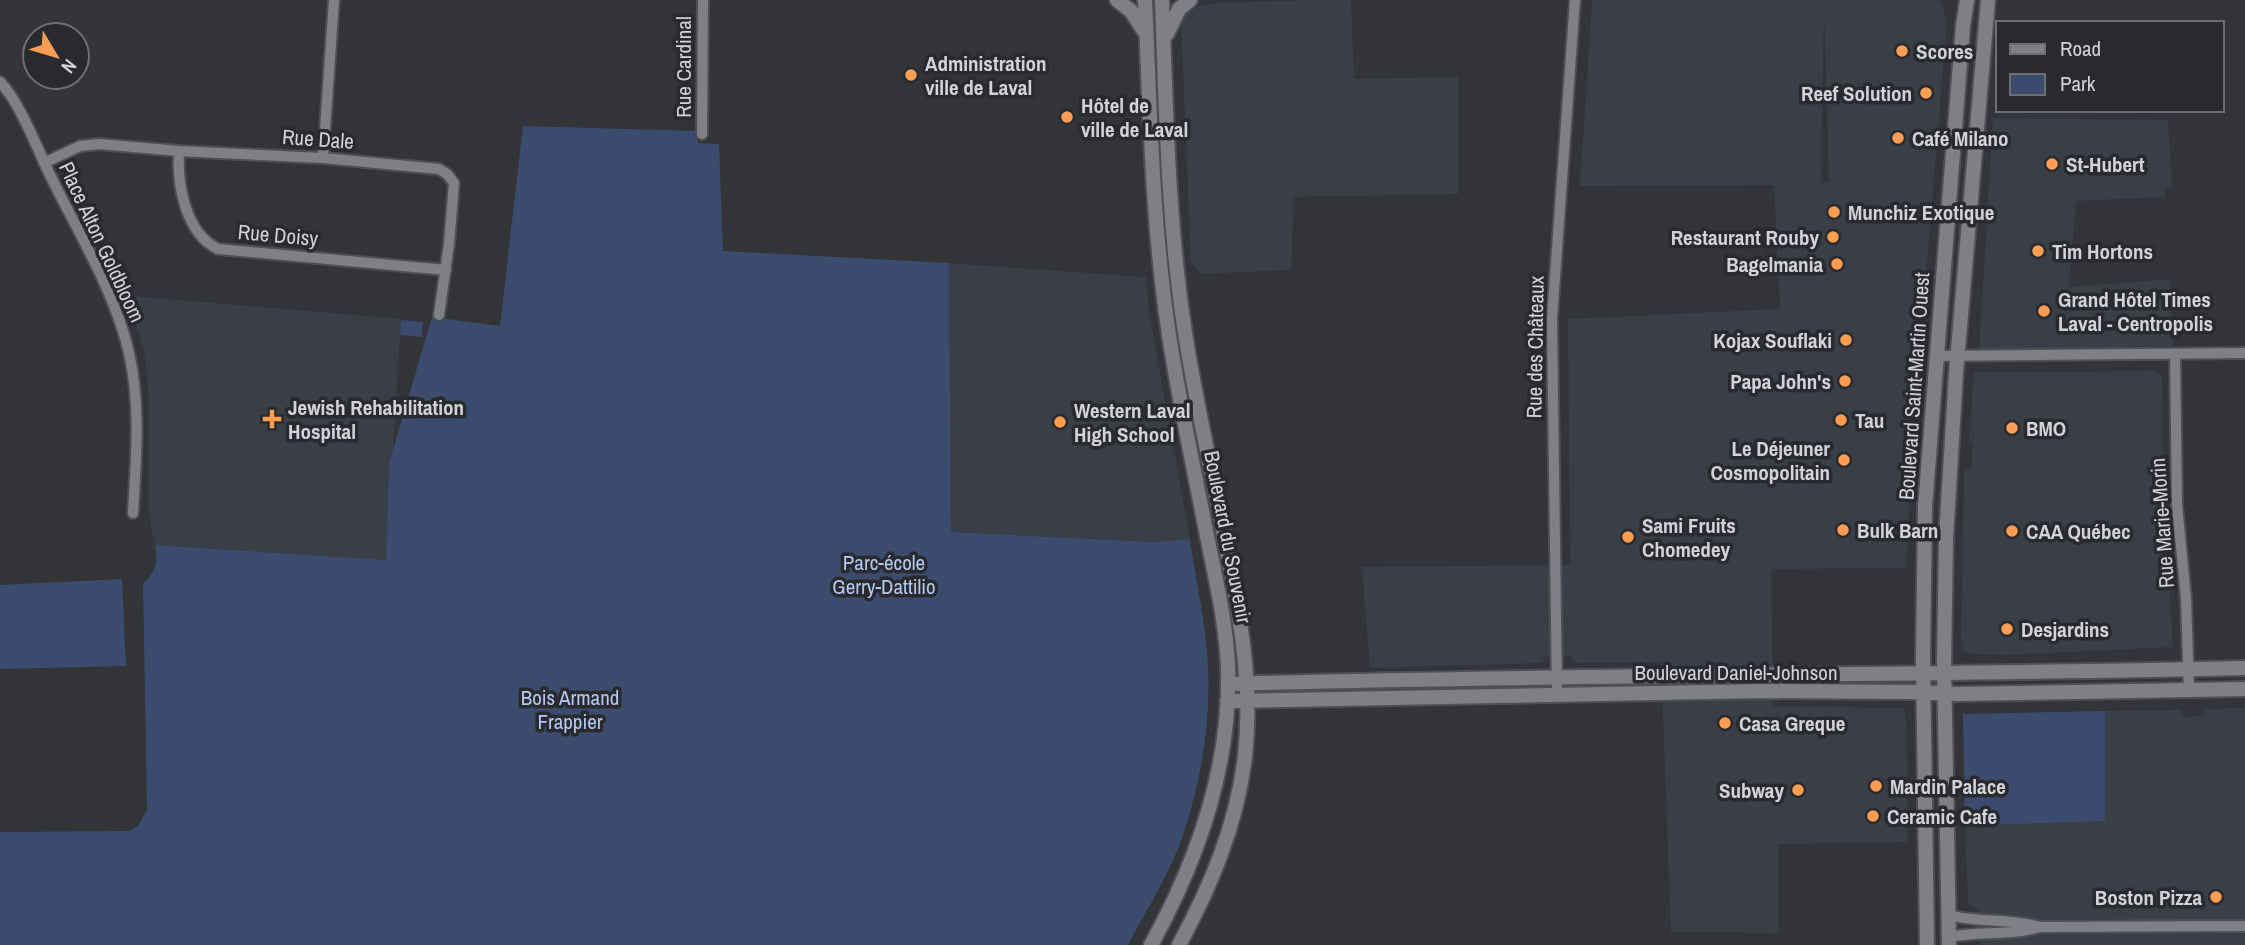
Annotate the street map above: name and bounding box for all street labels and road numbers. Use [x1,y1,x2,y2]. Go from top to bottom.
street label: Rue Cardinal [669,16,698,118]
street label: Rue Dale [281,122,355,156]
street label: Place Alton Goldbloom [52,157,152,327]
street label: Rue Doisy [237,217,320,253]
street label: Boulevard Saint-Martin Ouest [1892,271,1936,501]
street label: Rue des Châteaux [1519,275,1551,419]
street label: Boulevard du Souvenir [1197,448,1259,626]
street label: Rue Marie-Morin [2143,457,2181,589]
street label: Boulevard Daniel-Johnson [1635,658,1837,687]

